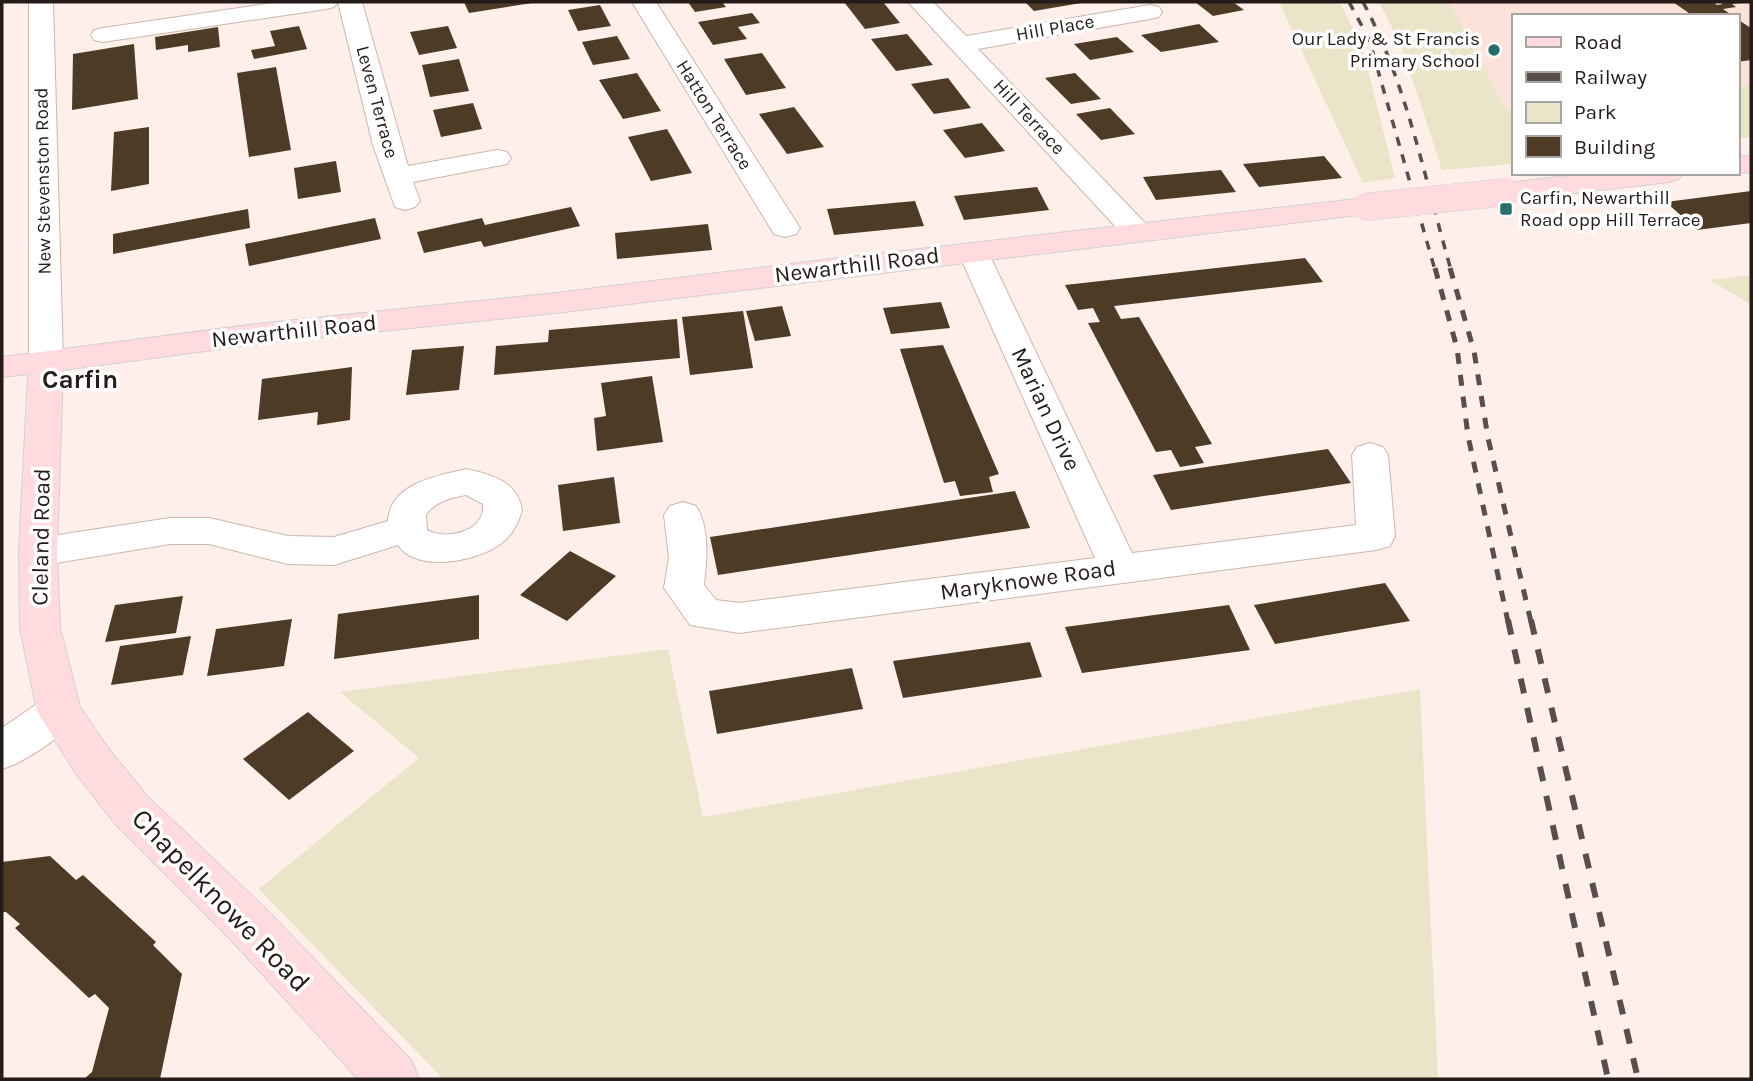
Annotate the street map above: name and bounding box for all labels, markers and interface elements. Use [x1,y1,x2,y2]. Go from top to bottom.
street label: Hill Place [1014,10,1096,46]
legend [1512,14,1739,175]
place label: Our Lady & St Francis Primary School [1292,28,1480,72]
text: Road [1574,30,1622,54]
marker: Our Lady & St Francis Primary School [1486,42,1502,58]
street label: Leven Terrace [351,43,403,161]
street label: Hatton Terrace [671,56,757,174]
text: Railway [1574,65,1647,89]
street label: Hill Terrace [989,75,1069,159]
street label: New Stevenston Road [30,87,56,275]
text: Park [1574,100,1617,124]
text: Building [1574,135,1655,159]
place label: Carfin, Newarthill Road opp Hill Terrace [1520,187,1700,231]
marker: Carfin, Newarthill Road opp Hill Terrace [1498,201,1514,217]
street label: Newarthill Road [773,241,941,289]
street label: Newarthill Road [210,309,378,353]
street label: Marian Drive [1006,343,1086,475]
district label: Carfin [42,364,118,395]
street label: Cleland Road [26,468,56,606]
street label: Maryknowe Road [938,554,1118,606]
street label: Chapelknowe Road [125,802,317,998]

